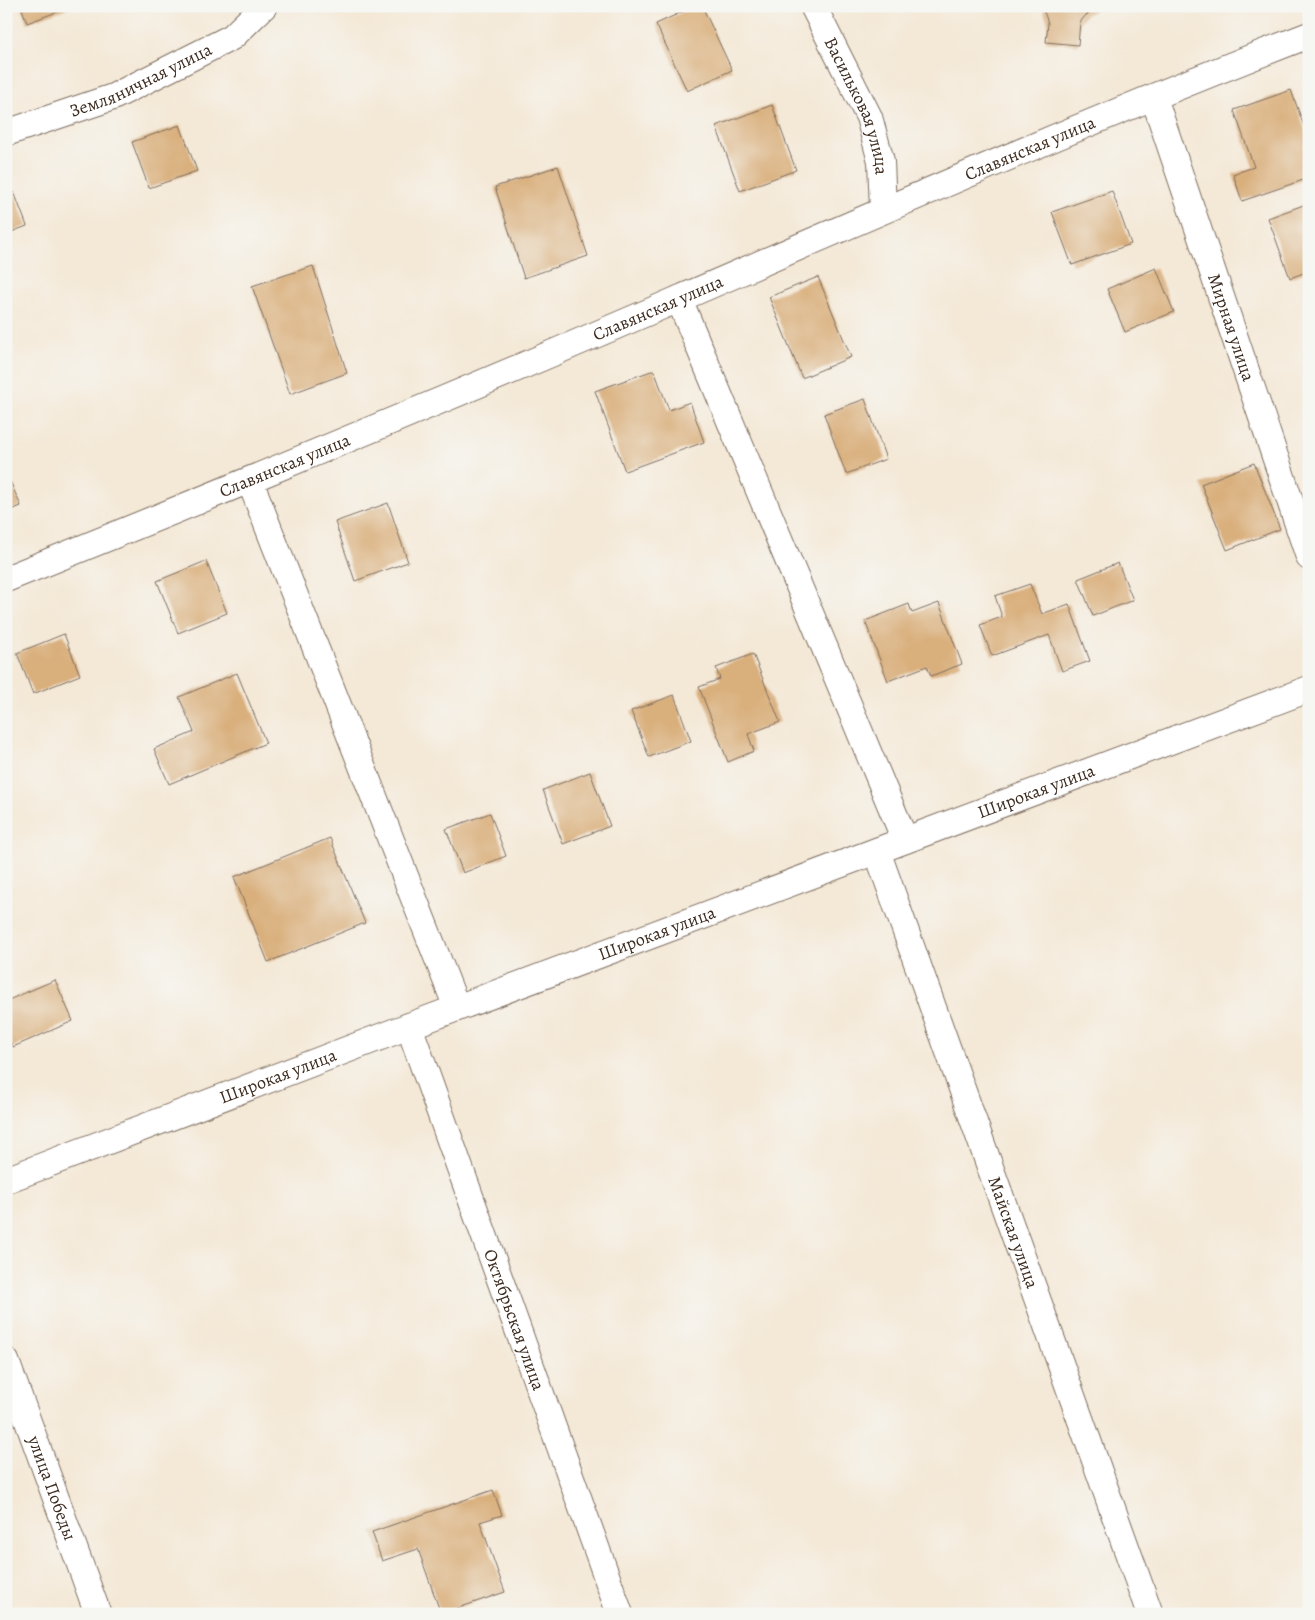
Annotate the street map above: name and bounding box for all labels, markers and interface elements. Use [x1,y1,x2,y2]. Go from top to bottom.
street label: Васильковая улица [819,33,894,176]
street label: Земляничная улица [67,37,216,123]
street label: Славянская улица [961,110,1100,186]
street label: Славянская улица [589,269,727,347]
street label: Мирная улица [1202,270,1261,385]
street label: Славянская улица [216,427,354,503]
street label: Широкая улица [974,758,1099,824]
street label: Широкая улица [595,900,720,966]
street label: Широкая улица [216,1043,341,1109]
street label: Майская улица [982,1173,1045,1292]
street label: Октябрьская улица [478,1246,551,1394]
street label: улица Победы [22,1431,82,1543]

